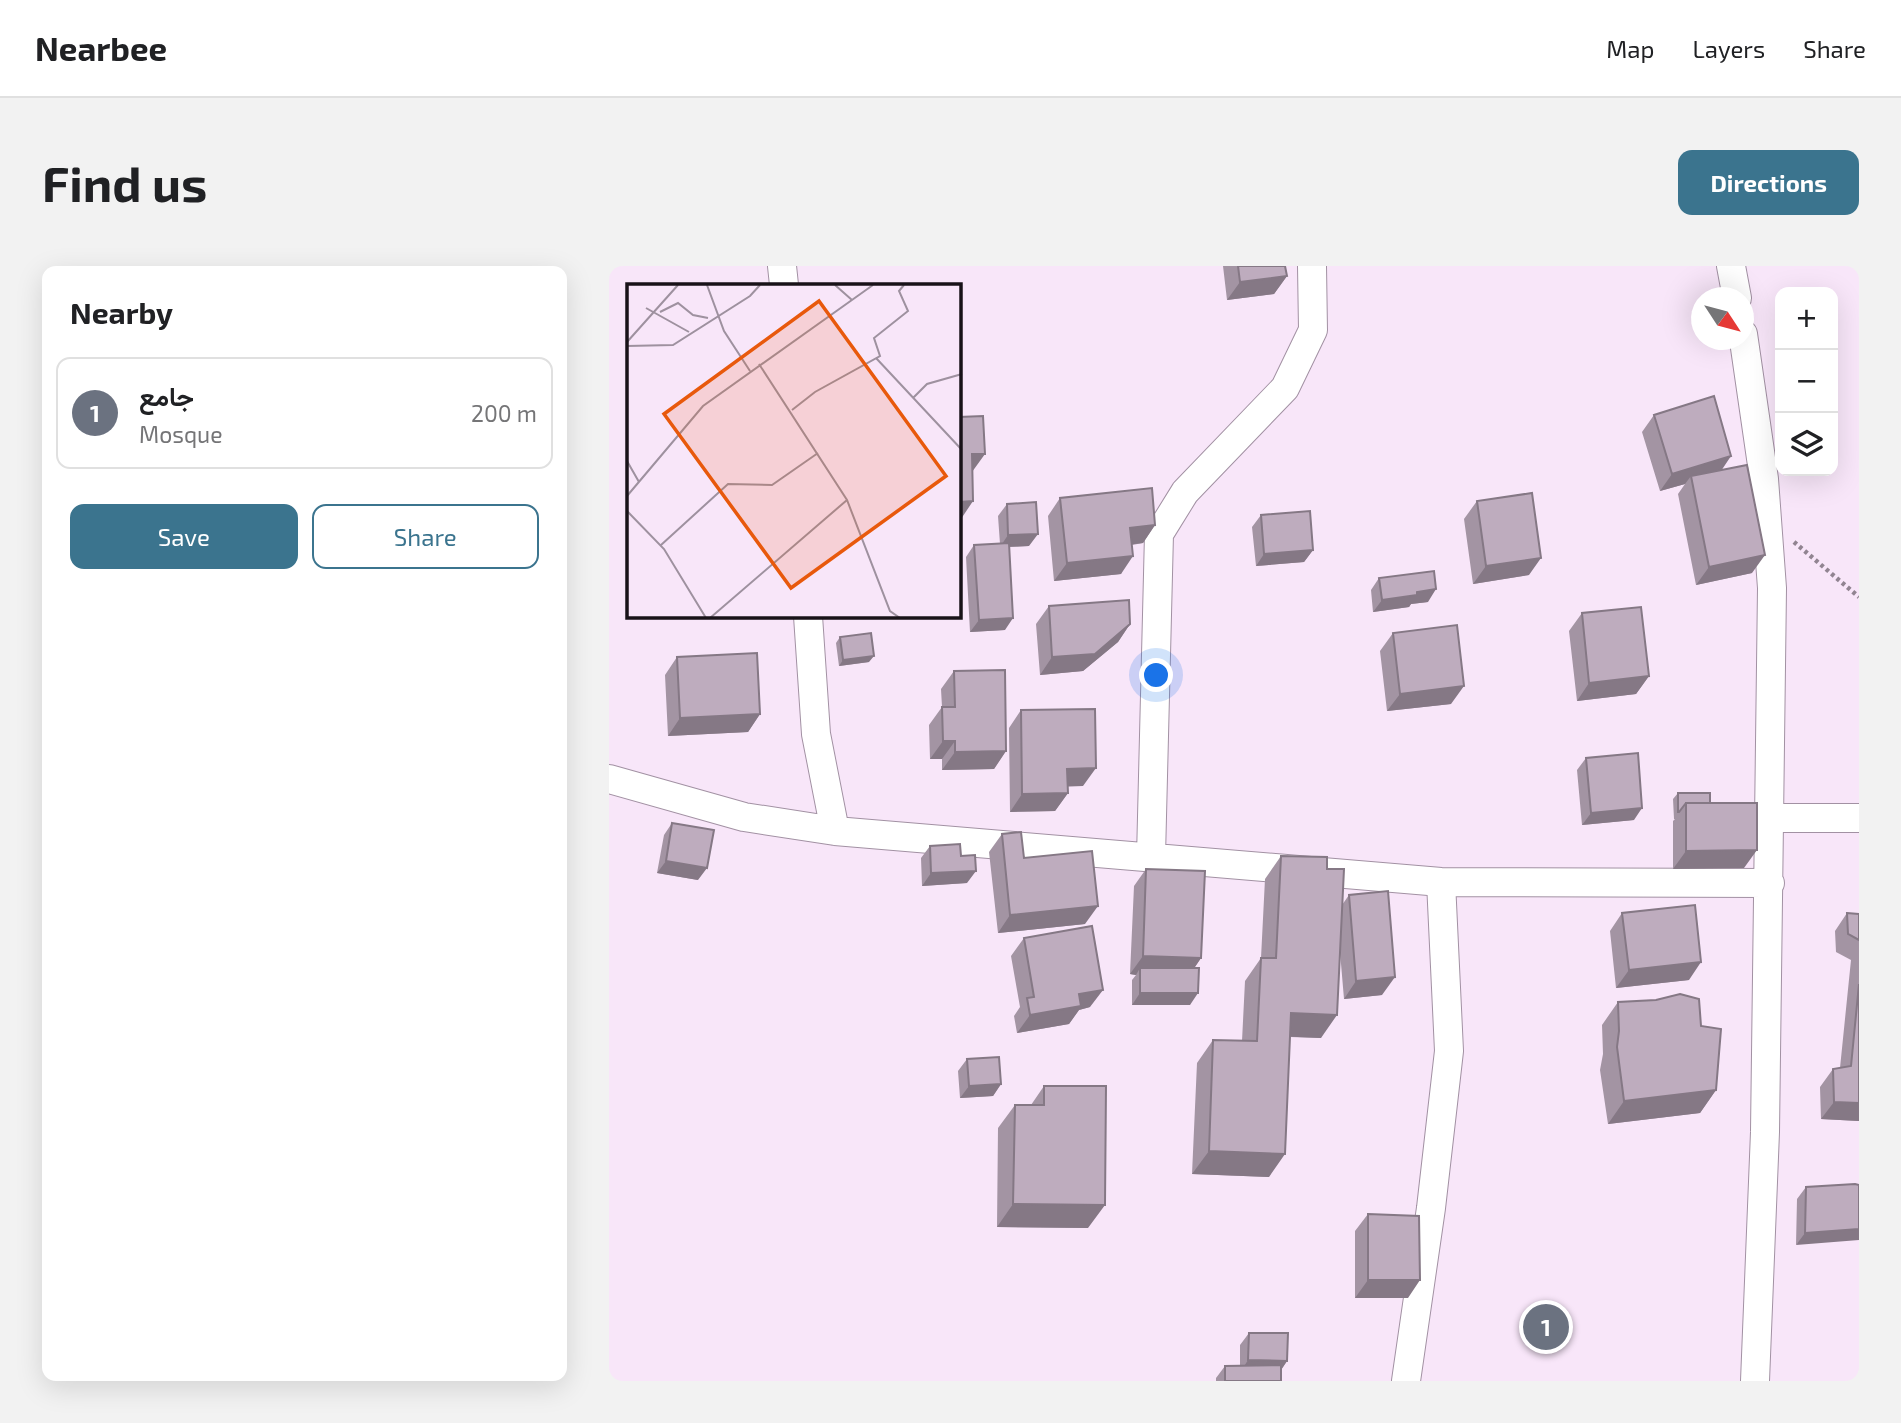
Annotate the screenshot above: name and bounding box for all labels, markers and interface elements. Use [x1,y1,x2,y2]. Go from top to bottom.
text: Nearbee [35,28,167,68]
text: Map [1606,34,1654,63]
text: Layers [1692,34,1765,63]
text: Share [1803,34,1866,63]
button: Directions [1678,150,1859,215]
text: Find us [42,153,207,212]
inset map [627,284,961,618]
north arrow [1691,287,1754,350]
map controls [1775,287,1838,476]
button: + [1775,287,1838,350]
text: Nearby [70,294,173,330]
button: − [1775,350,1838,413]
text: جامع [139,380,194,411]
text: 1 [90,399,100,427]
text: 200 m [471,399,537,427]
button: layers [1775,413,1838,476]
text: Mosque [139,420,223,448]
button: Save [70,504,298,569]
button: Share [312,504,539,569]
your location [1139,658,1173,692]
pin: 1 [1523,1301,1569,1353]

